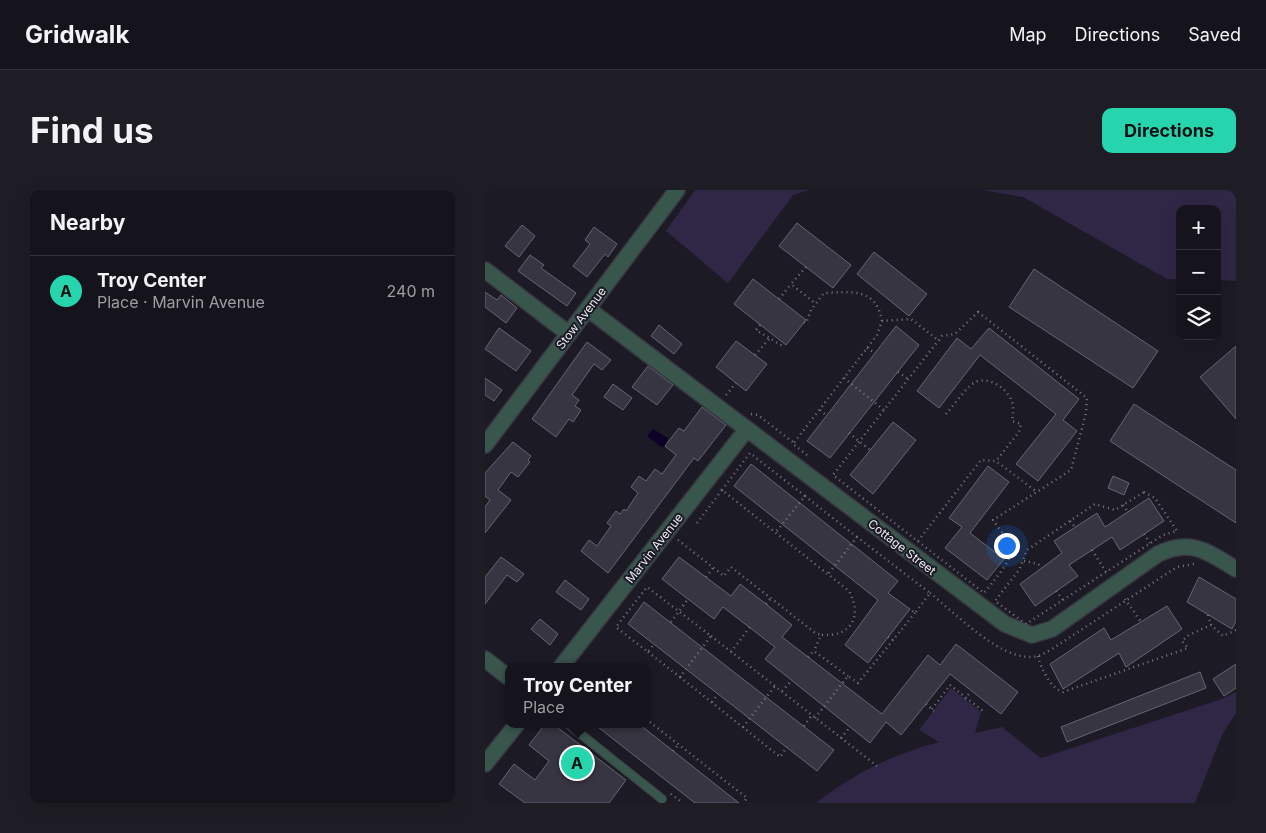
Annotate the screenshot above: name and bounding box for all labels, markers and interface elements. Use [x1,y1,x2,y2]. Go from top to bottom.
text: Gridwalk [25,20,129,49]
text: Map [1009,24,1047,45]
text: Directions [1075,24,1160,45]
text: Saved [1188,24,1241,45]
button: Directions [1102,108,1236,153]
text: Find us [30,109,154,151]
map controls [1176,205,1221,340]
button: + [1176,205,1221,250]
text: Nearby [50,210,125,235]
button: − [1176,250,1221,295]
text: Troy Center [97,269,206,292]
text: A [60,281,72,301]
text: 240 m [387,281,435,301]
street label: Stow Avenue [553,284,609,352]
text: Place · Marvin Avenue [97,292,265,312]
button: layers [1176,295,1221,340]
street label: Marvin Avenue [622,510,686,586]
street label: Cottage Street [865,516,939,578]
your location [994,533,1020,559]
popup [505,663,650,728]
text: Troy Center [523,674,632,697]
text: Place [523,697,564,717]
pin: A [561,744,593,782]

